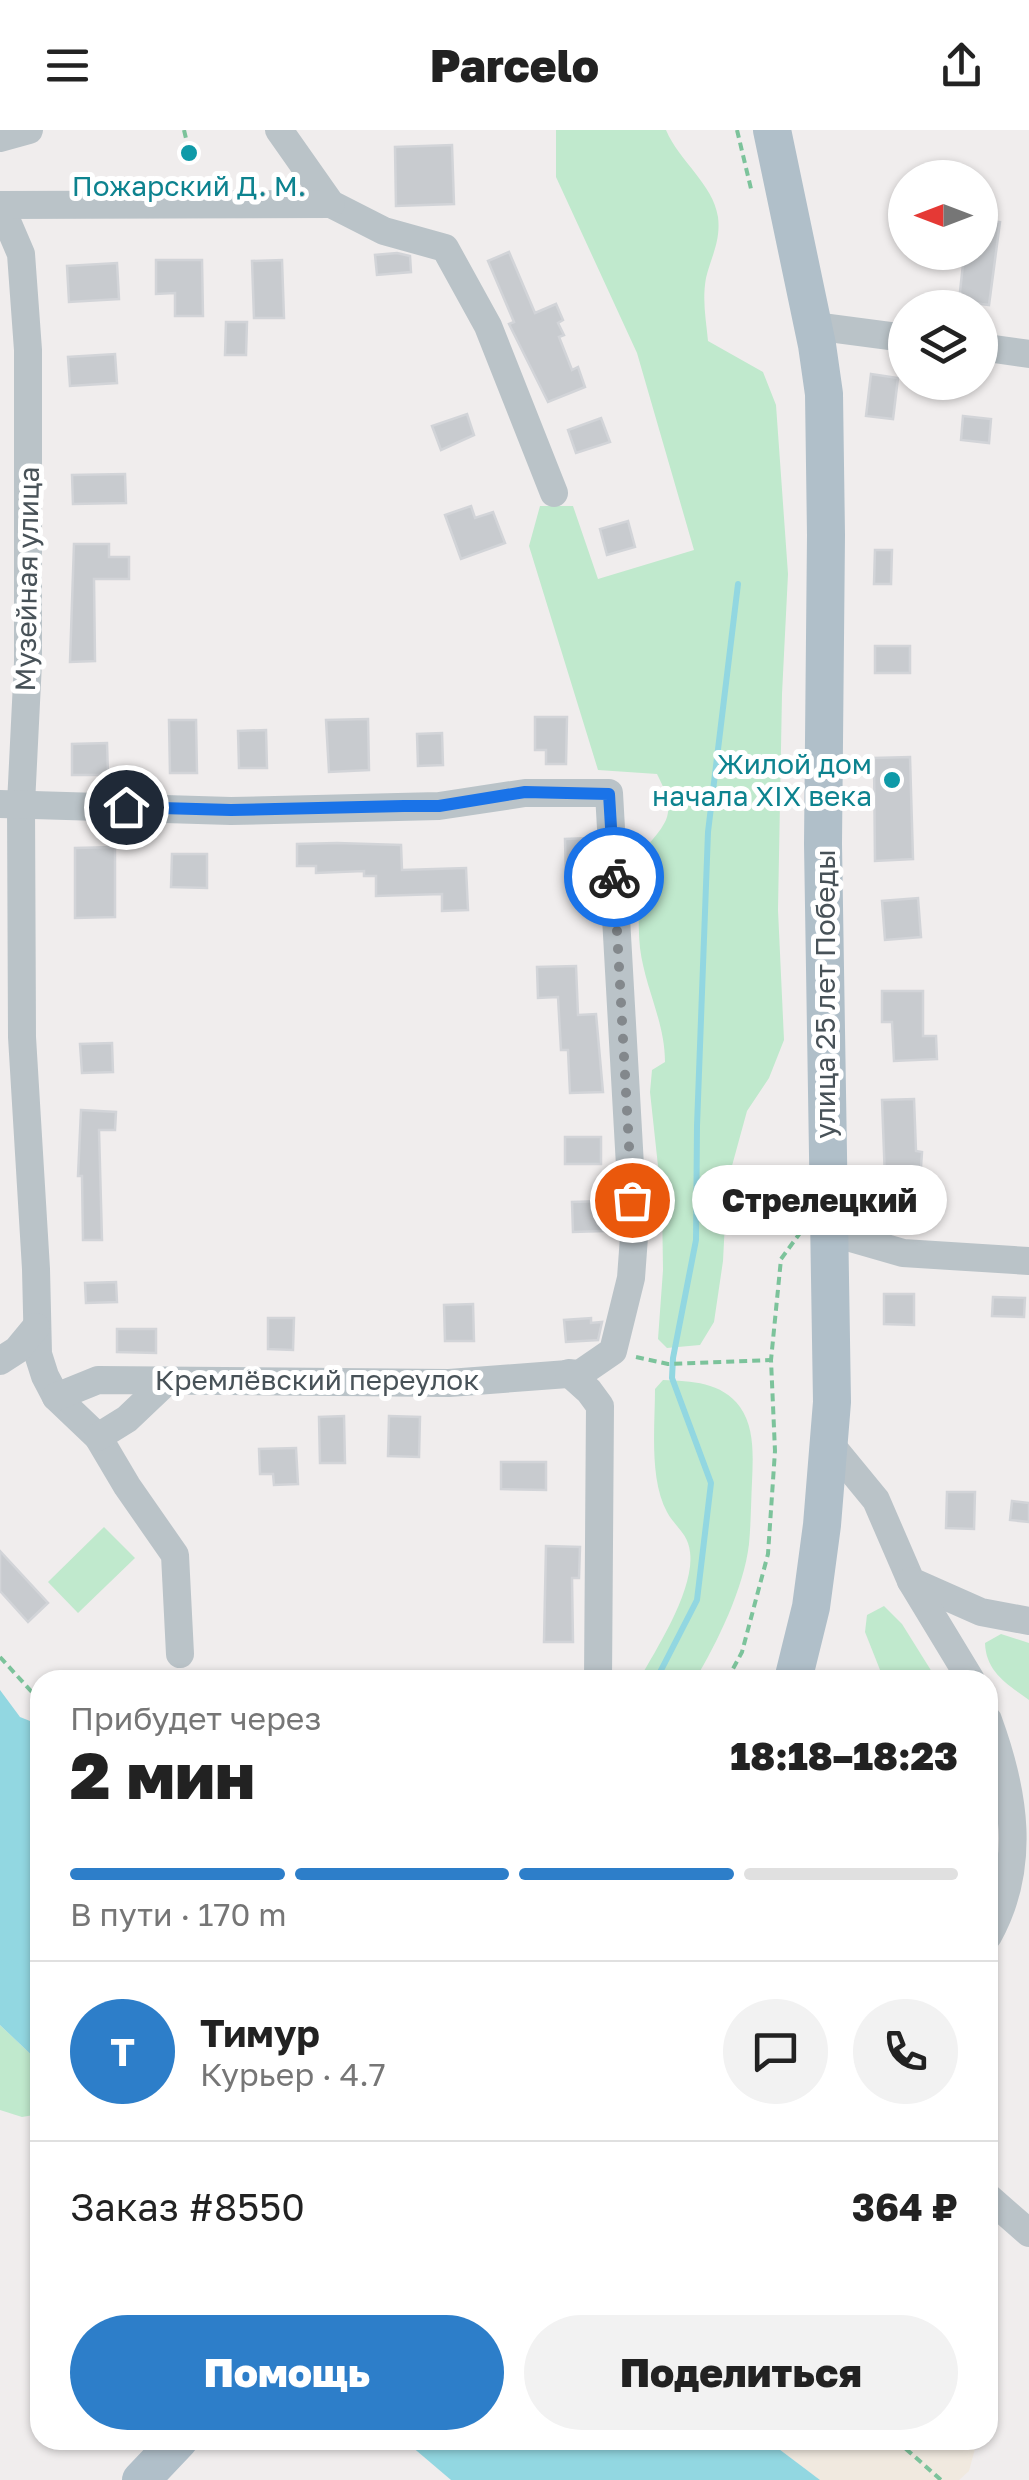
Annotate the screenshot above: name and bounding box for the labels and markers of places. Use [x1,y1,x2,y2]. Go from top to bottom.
marker: Пожарский Д. М. [178,142,200,164]
place label: Пожарский Д. М. [72,169,306,202]
place label: Жилой дом начала XIX века [652,747,872,812]
pin [84,765,169,850]
marker: Жилой дом начала XIX века [881,769,903,791]
pin [590,1158,675,1243]
callout: Стрелецкий [692,1165,947,1235]

